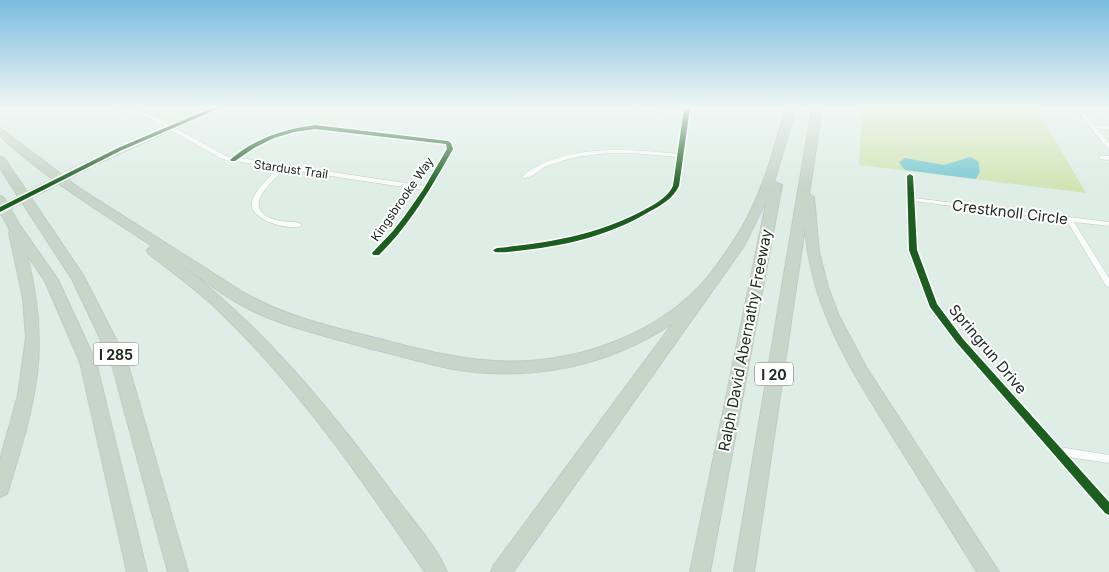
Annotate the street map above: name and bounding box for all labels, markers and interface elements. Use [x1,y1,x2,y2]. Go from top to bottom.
street label: Kingsbrooke Way [367,154,437,244]
street label: Stardust Trail [253,156,329,182]
street label: Crestknoll Circle [951,195,1069,229]
street label: Ralph David Abernathy Freeway [714,227,776,453]
street label: Springrun Drive [945,300,1031,398]
road number: I 285 [94,342,138,366]
road number: I 20 [755,362,793,386]

